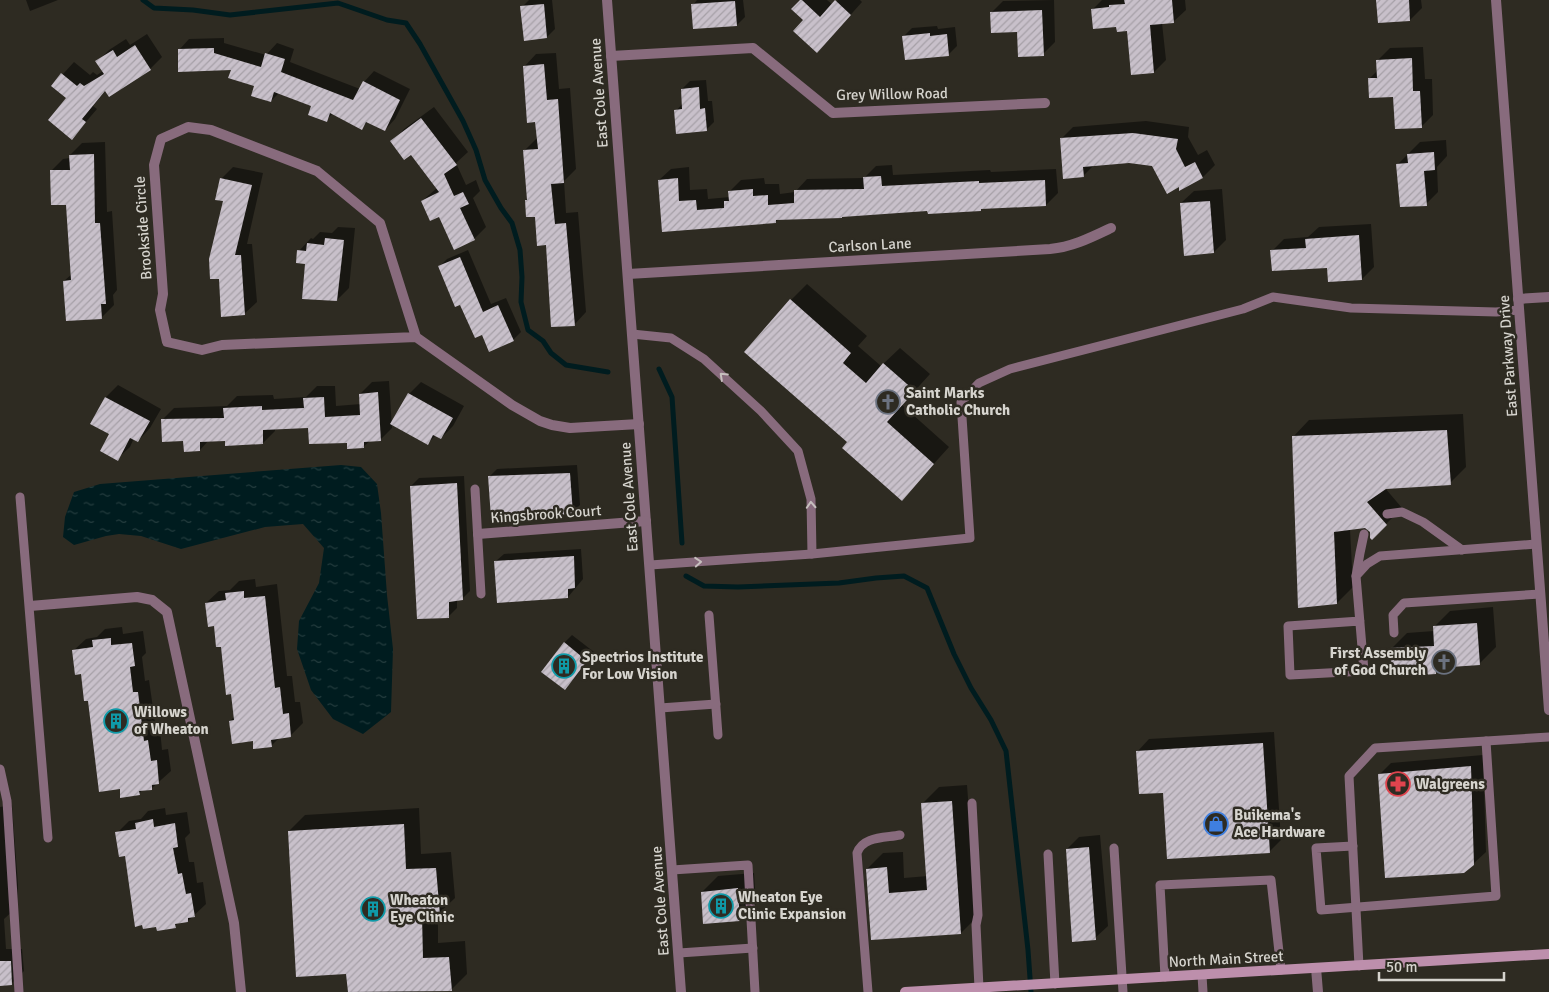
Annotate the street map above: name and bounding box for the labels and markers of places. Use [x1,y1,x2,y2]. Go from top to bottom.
place label: Saint Marks Catholic Church [906,384,1010,419]
church icon: Saint Marks Catholic Church [875,389,901,415]
place label: First Assembly of God Church [1330,644,1427,679]
place label: Spectrios Institute For Low Vision [582,648,704,683]
church icon: First Assembly of God Church [1431,649,1457,675]
building icon: Spectrios Institute For Low Vision [551,653,577,679]
place label: Willows of Wheaton [134,703,209,738]
building icon: Willows of Wheaton [103,708,129,734]
pharmacy icon: Walgreens [1385,771,1411,797]
place label: Walgreens [1416,775,1485,793]
place label: Buikema's Ace Hardware [1234,806,1325,841]
shop icon: Buikema's Ace Hardware [1203,811,1229,837]
place label: Wheaton Eye Clinic Expansion [738,888,846,923]
place label: Wheaton Eye Clinic [390,891,454,926]
building icon: Wheaton Eye Clinic Expansion [708,893,734,919]
building icon: Wheaton Eye Clinic [360,896,386,922]

